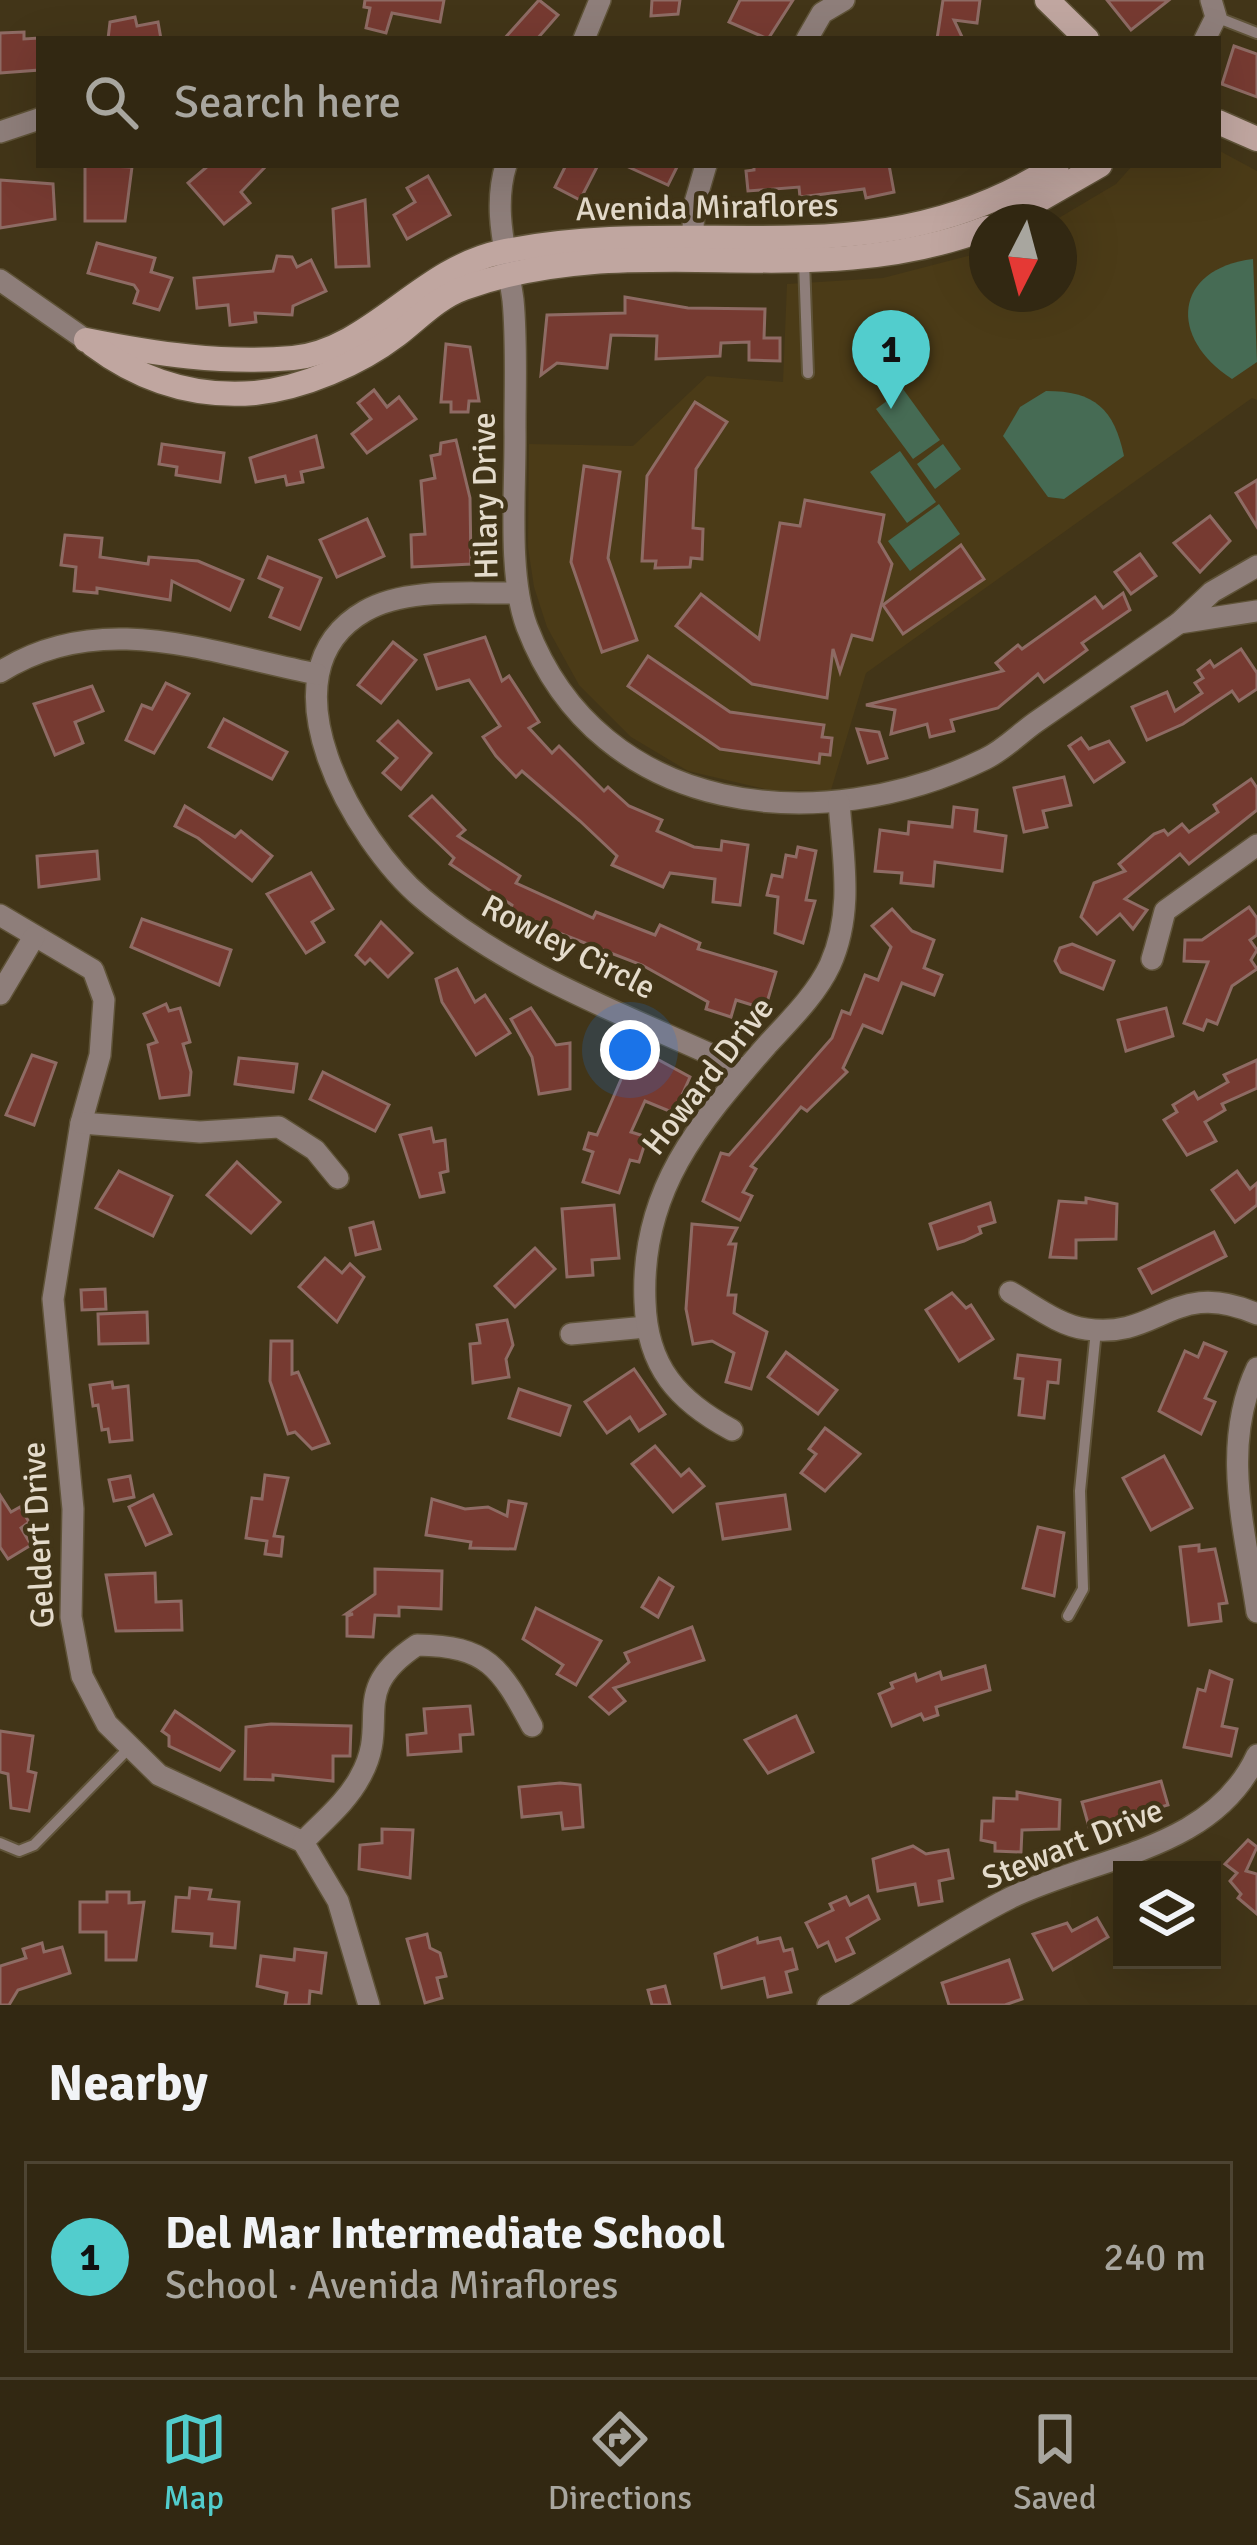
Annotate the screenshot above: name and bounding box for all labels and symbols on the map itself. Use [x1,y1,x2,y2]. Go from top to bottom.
street label: Avenida Miraflores [575,185,839,230]
north arrow [969,204,1077,312]
pin: 1 [852,310,930,409]
street label: Hilary Drive [464,412,507,580]
street label: Rowley Circle [474,886,662,1009]
street label: Howard Drive [634,989,783,1163]
your location [600,1020,660,1080]
street label: Geldert Drive [13,1441,64,1629]
street label: Stewart Drive [976,1790,1169,1899]

